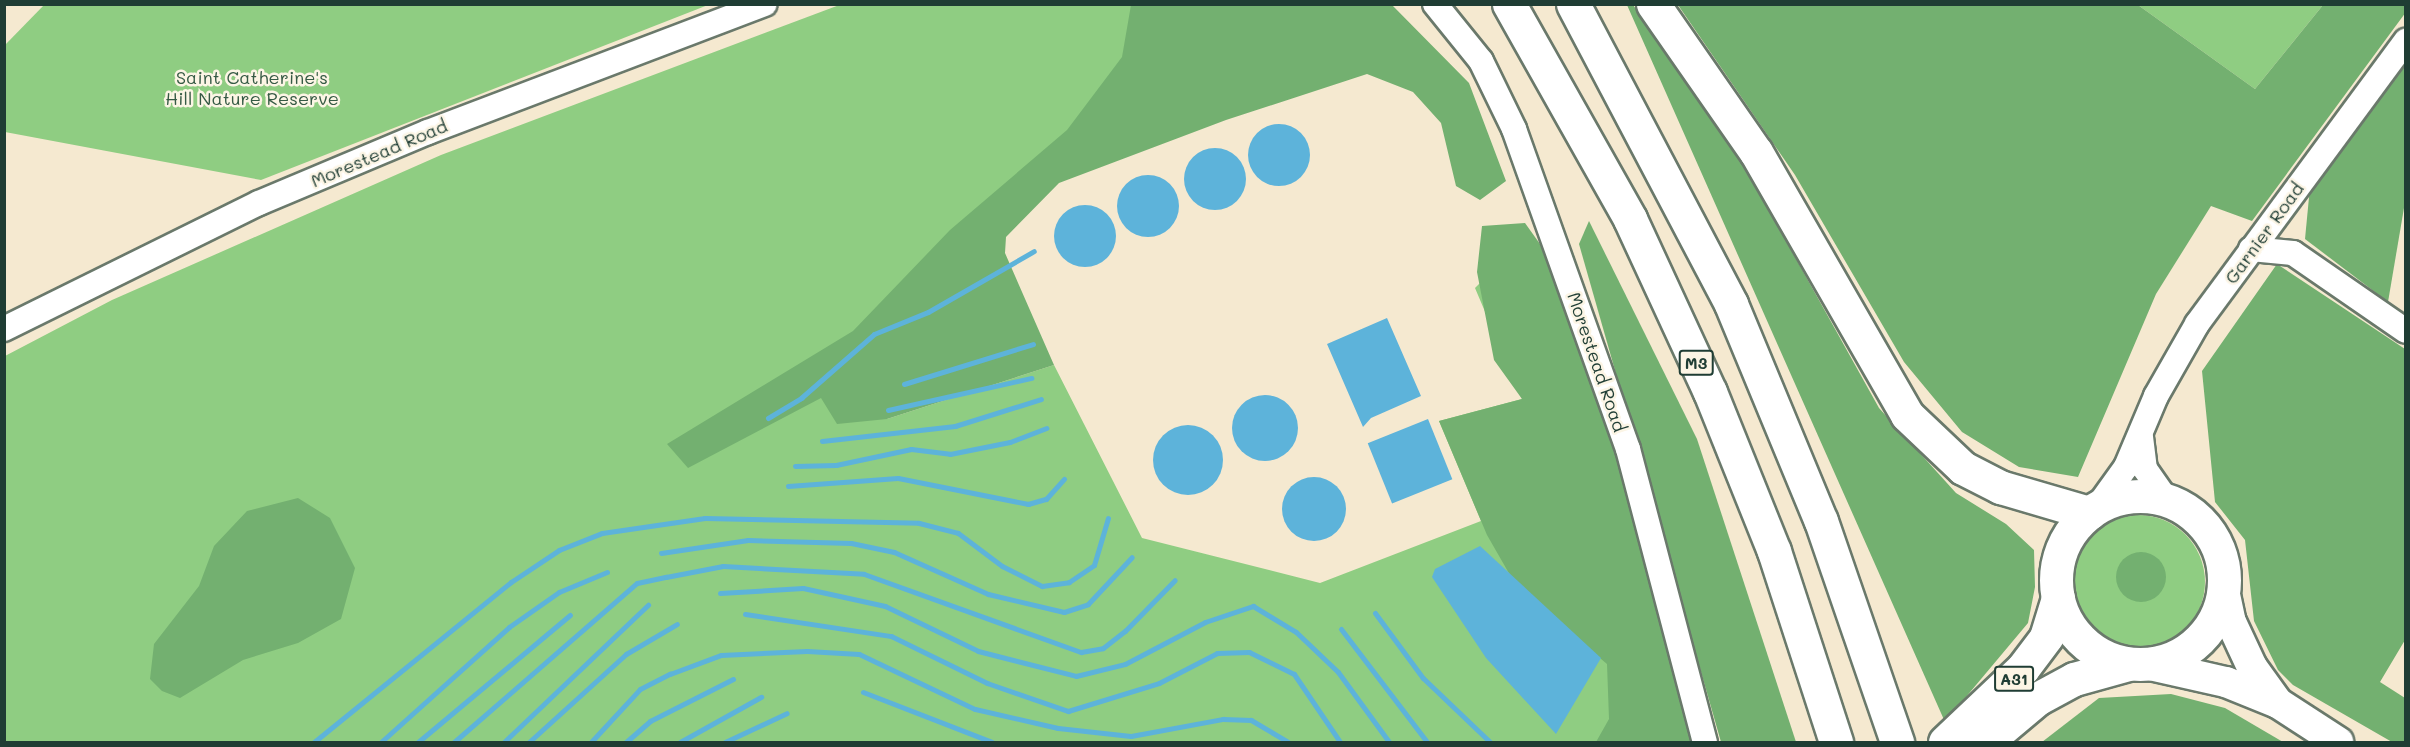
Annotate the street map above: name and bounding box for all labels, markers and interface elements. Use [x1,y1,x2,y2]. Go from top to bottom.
park label: Saint Catherine's Hill Nature Reserve [165,67,339,110]
street label: Morestead Road [307,114,451,192]
street label: Garnier Road [2220,178,2308,288]
street label: Morestead Road [1563,289,1631,435]
road number: M3 [1678,350,1714,376]
road number: A31 [1993,666,2035,692]

